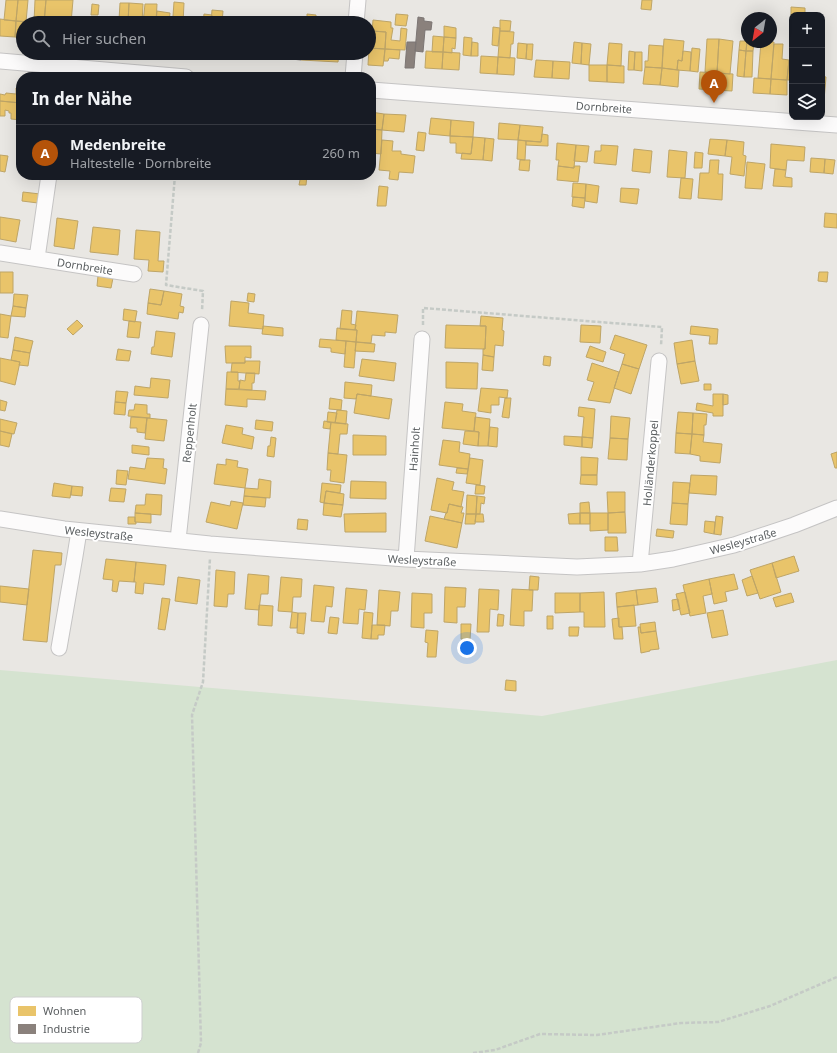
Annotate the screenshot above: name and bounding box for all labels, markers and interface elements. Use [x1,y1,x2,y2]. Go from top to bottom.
north arrow [741,12,777,48]
map controls [789,12,825,120]
button: + [789,12,825,48]
search box [16,16,376,60]
icon: search [30,27,52,49]
text: Hier suchen [62,28,146,48]
button: − [789,48,825,84]
pin: A [701,70,727,103]
button: layers [789,84,825,120]
text: In der Nähe [32,87,132,110]
street label: Dornbreite [575,98,633,116]
text: Medenbreite [70,134,166,154]
text: A [41,144,50,162]
text: 260 m [322,144,360,162]
text: Haltestelle · Dornbreite [70,154,211,172]
street label: Dornbreite [56,254,114,278]
street label: Reppenholt [178,402,200,464]
street label: Holländerkoppel [639,419,661,507]
street label: Hainholt [405,426,423,472]
street label: Wesleystraße [64,522,134,544]
street label: Wesleystraße [708,524,778,558]
street label: Wesleystraße [387,551,457,569]
your location [457,638,477,658]
legend [10,997,142,1043]
text: Wohnen [43,1003,86,1018]
text: Industrie [43,1021,90,1036]

